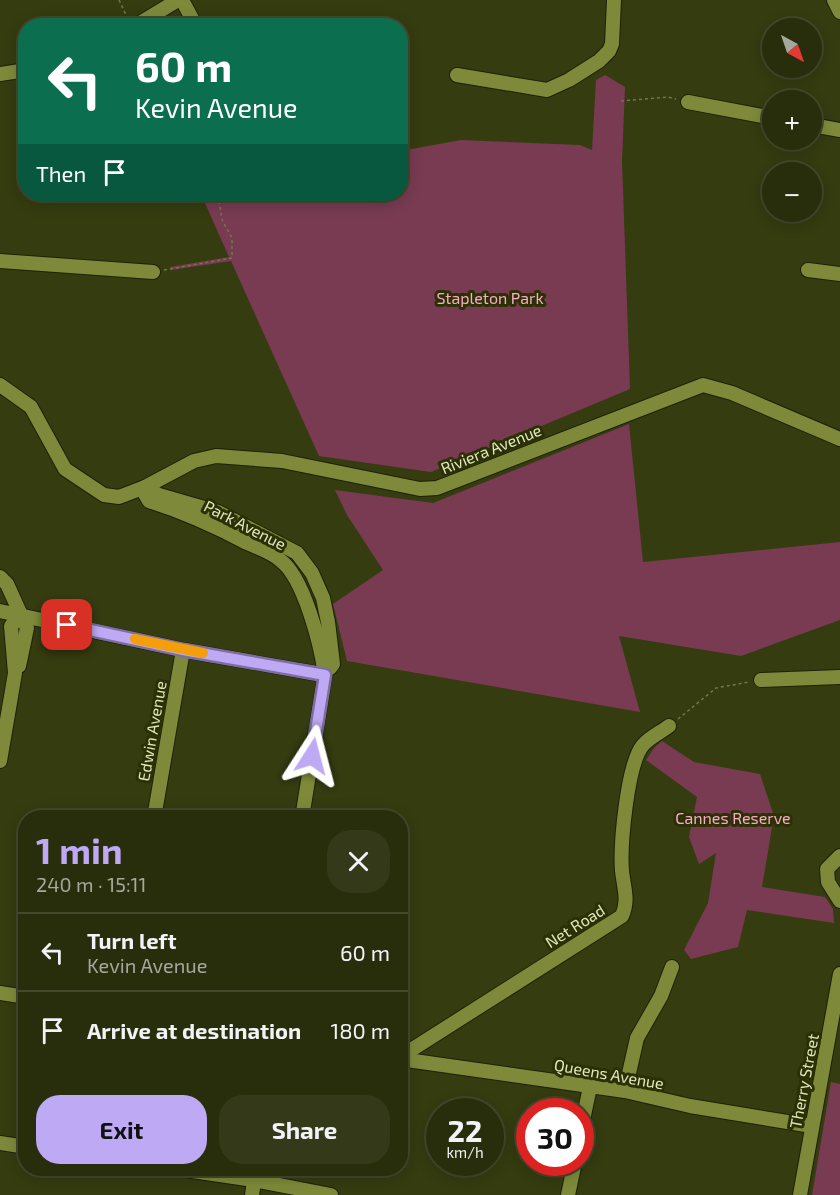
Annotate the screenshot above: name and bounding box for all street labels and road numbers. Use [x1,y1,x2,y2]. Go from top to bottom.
street label: Riviera Avenue [438,420,544,477]
street label: Park Avenue [201,496,289,553]
street label: Edwin Avenue [133,679,170,782]
street label: Net Road [542,900,608,951]
street label: Therry Street [785,1032,822,1130]
street label: Queens Avenue [552,1054,666,1094]

